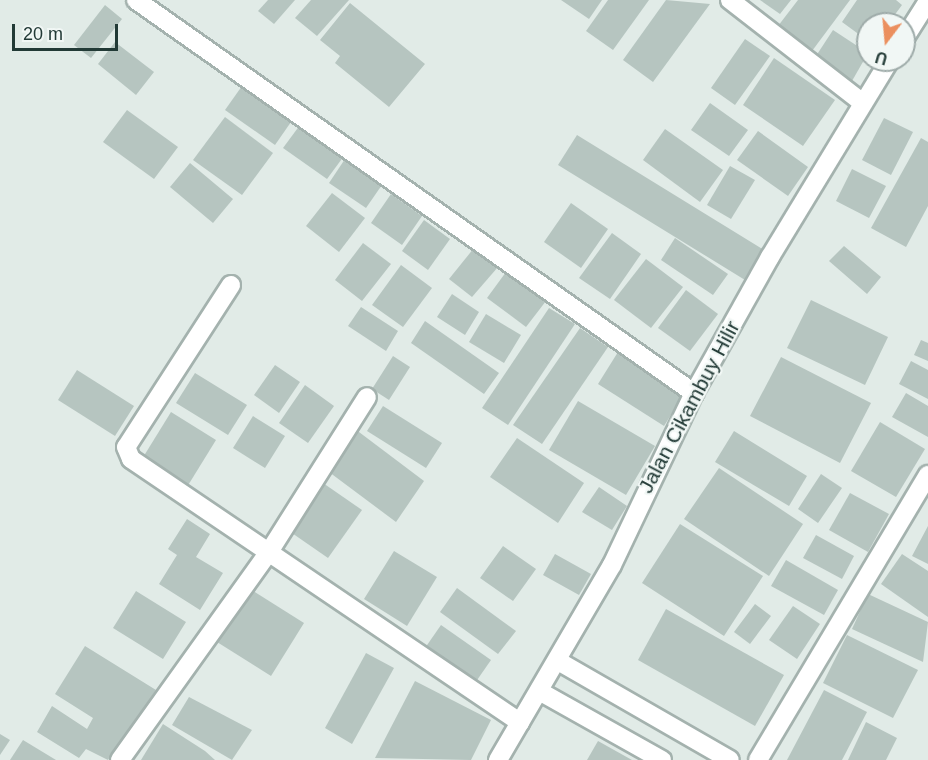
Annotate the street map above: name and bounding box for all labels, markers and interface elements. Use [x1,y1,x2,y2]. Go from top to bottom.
scale bar [15,12,122,50]
north arrow [856,12,916,72]
text: 20 m [23,24,63,44]
text: U [874,48,889,68]
street label: Jalan Cikambuy Hilir [633,317,745,497]

